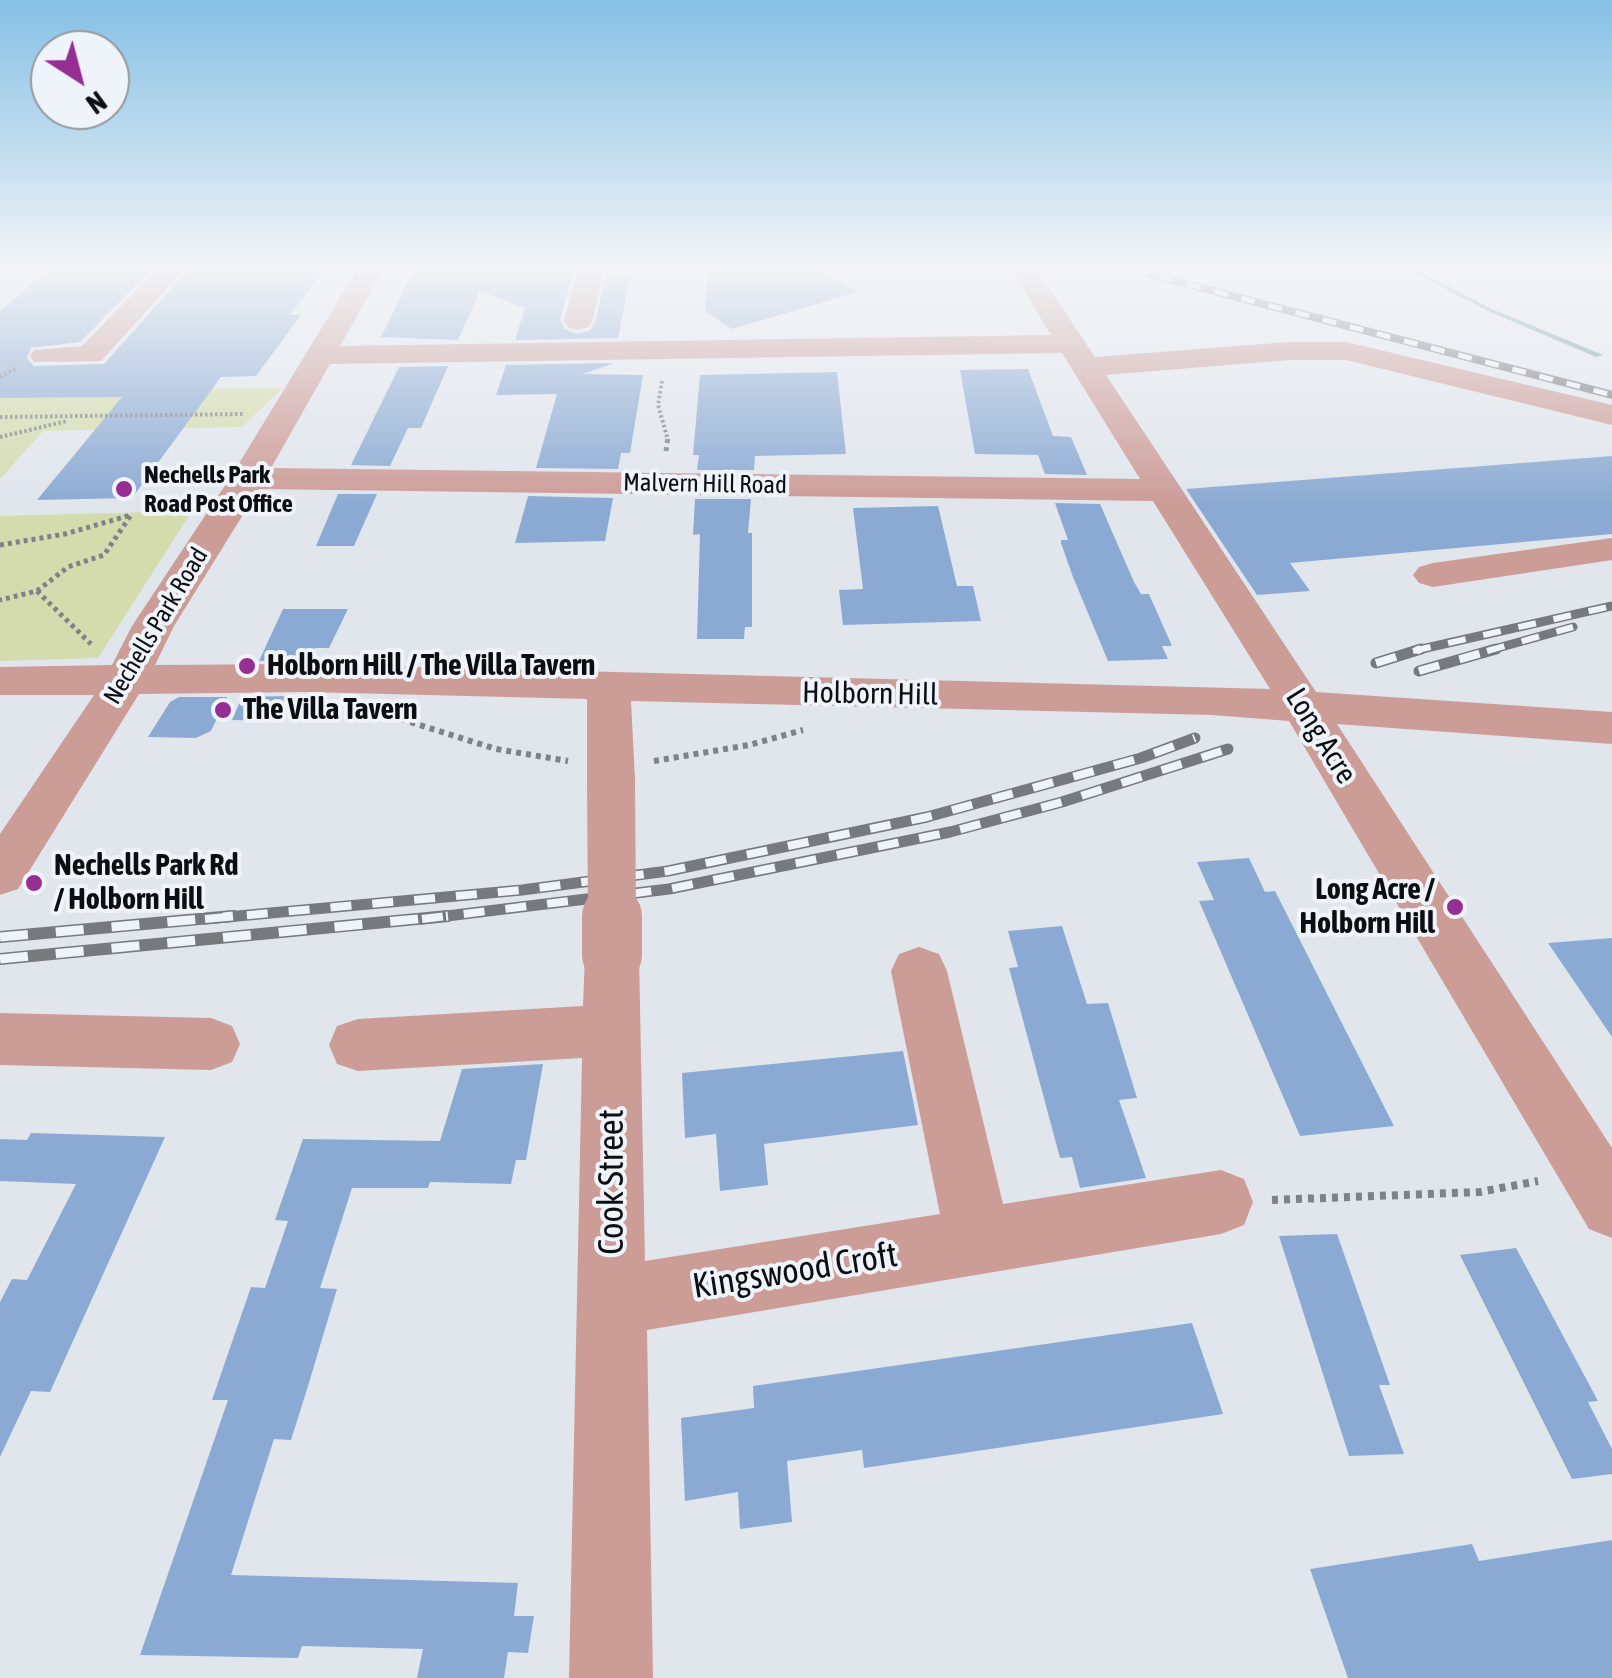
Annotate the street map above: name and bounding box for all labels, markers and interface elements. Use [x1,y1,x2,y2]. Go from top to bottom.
north arrow [30,30,130,130]
text: N [80,85,113,120]
place label: Nechells Park Road Post Office [144,460,293,519]
street label: Malvern Hill Road [623,468,787,500]
marker: Nechells Park Road Post Office [113,478,135,500]
street label: Nechells Park Road [98,542,214,710]
place label: Holborn Hill / The Villa Tavern [267,648,595,684]
marker: Holborn Hill / The Villa Tavern [236,655,258,677]
street label: Holborn Hill [802,675,938,713]
street label: Long Acre [1278,682,1364,790]
place label: The Villa Tavern [243,692,418,728]
marker: The Villa Tavern [212,699,234,721]
place label: Nechells Park Rd / Holborn Hill [54,848,238,918]
marker: Nechells Park Rd / Holborn Hill [23,872,45,894]
place label: Long Acre / Holborn Hill [1299,872,1435,942]
marker: Long Acre / Holborn Hill [1444,896,1466,918]
street label: Cook Street [591,1109,633,1255]
street label: Kingswood Croft [690,1234,900,1308]

